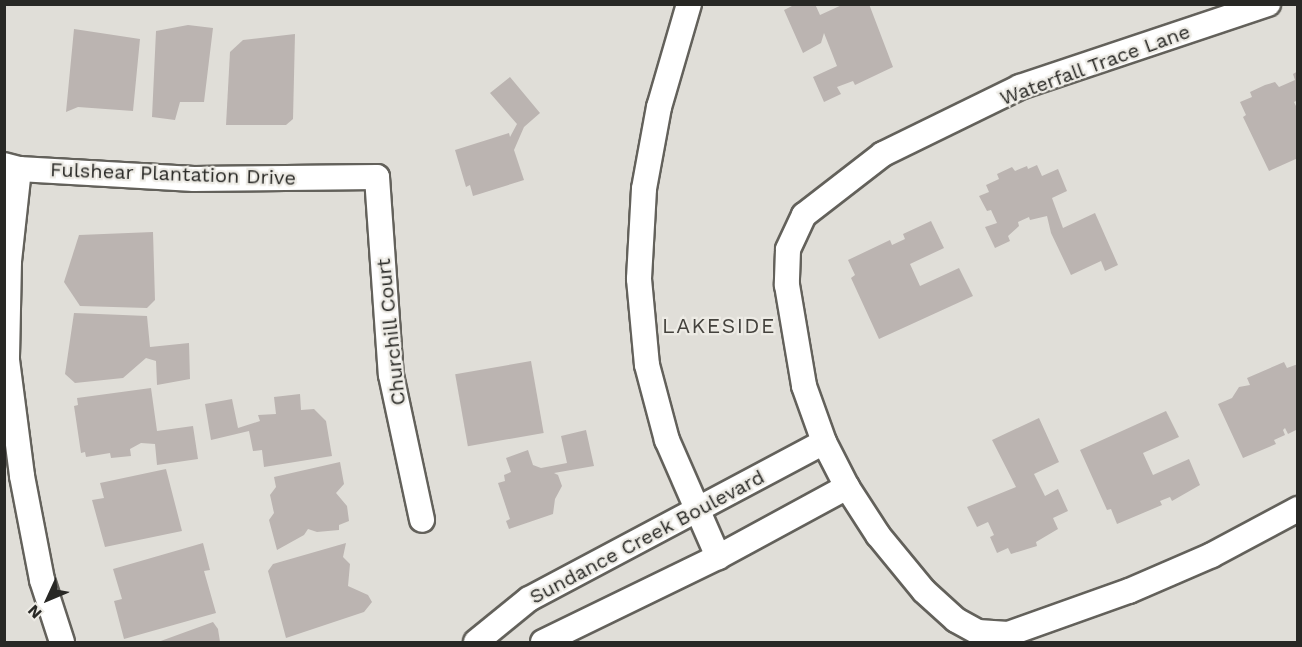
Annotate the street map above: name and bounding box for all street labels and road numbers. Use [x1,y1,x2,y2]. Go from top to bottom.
street label: Waterfall Trace Lane [996,19,1194,111]
street label: Fulshear Plantation Drive [49,158,297,190]
street label: Churchill Court [371,257,411,407]
street label: Sundance Creek Boulevard [525,465,769,609]

